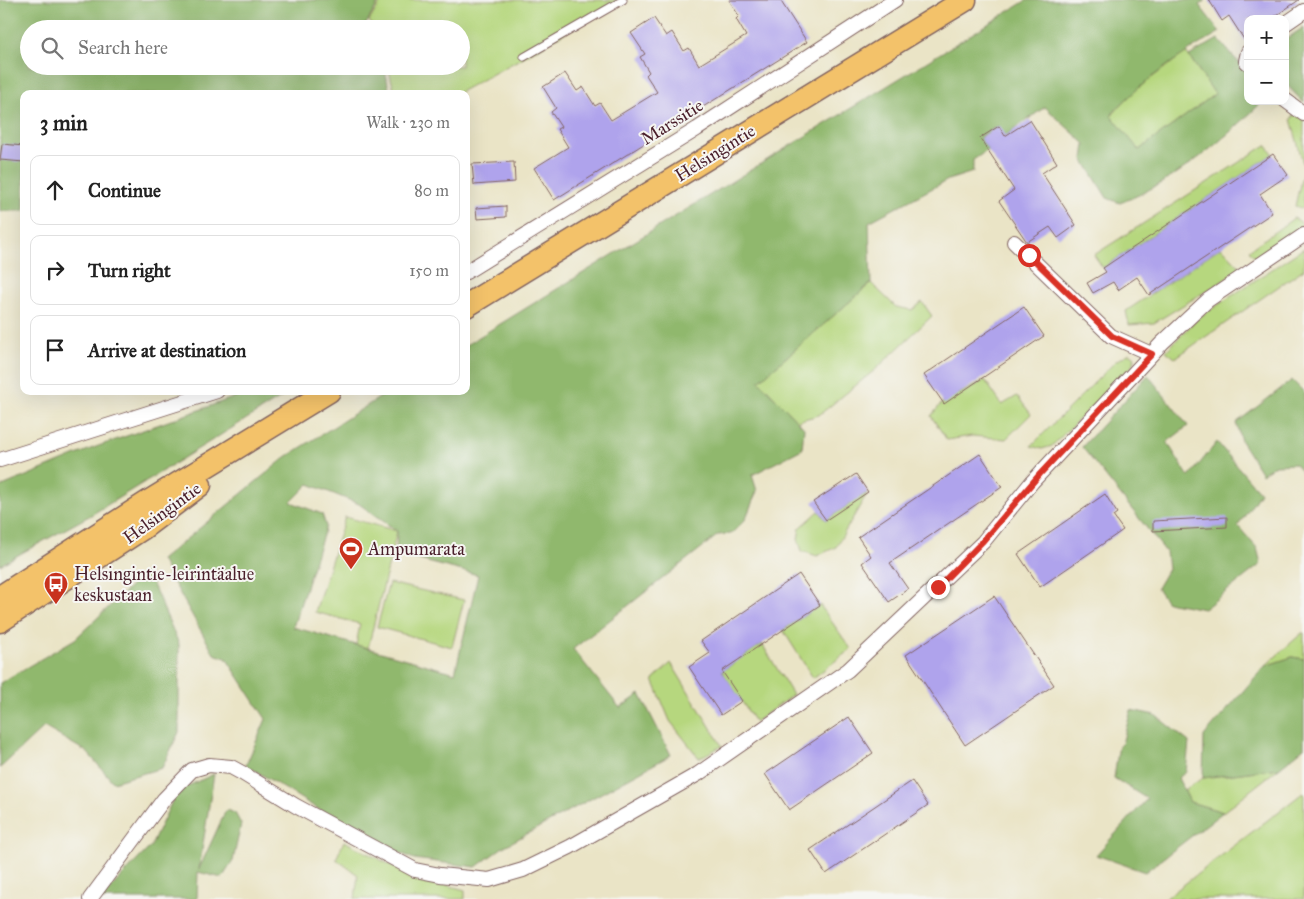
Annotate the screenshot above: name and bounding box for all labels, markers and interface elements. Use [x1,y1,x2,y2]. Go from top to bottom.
map controls [1244,15,1289,105]
button: + [1244,15,1289,60]
search box [20,20,470,75]
icon: search [38,34,66,62]
text: Search here [78,36,168,59]
button: − [1244,60,1289,105]
street label: Marssitie [637,94,707,150]
text: 3 min [40,110,88,136]
text: Walk · 230 m [366,113,450,132]
street label: Helsingintie [671,120,760,187]
icon: ahead [41,176,69,204]
text: Continue [88,179,161,202]
text: 80 m [414,181,449,200]
route start [1018,244,1041,267]
icon: right [41,256,69,284]
text: Turn right [88,259,171,282]
text: 150 m [409,261,449,280]
icon: arrive [41,336,69,364]
text: Arrive at destination [88,339,246,362]
street label: Helsingintie [119,477,206,549]
sports icon: Ampumarata [338,536,364,570]
place label: Ampumarata [367,538,465,560]
place label: Helsingintie-leirintäalue keskustaan [74,563,254,606]
bus stop icon: Helsingintie-leirintäalue keskustaan [43,571,69,605]
route end [927,576,950,599]

